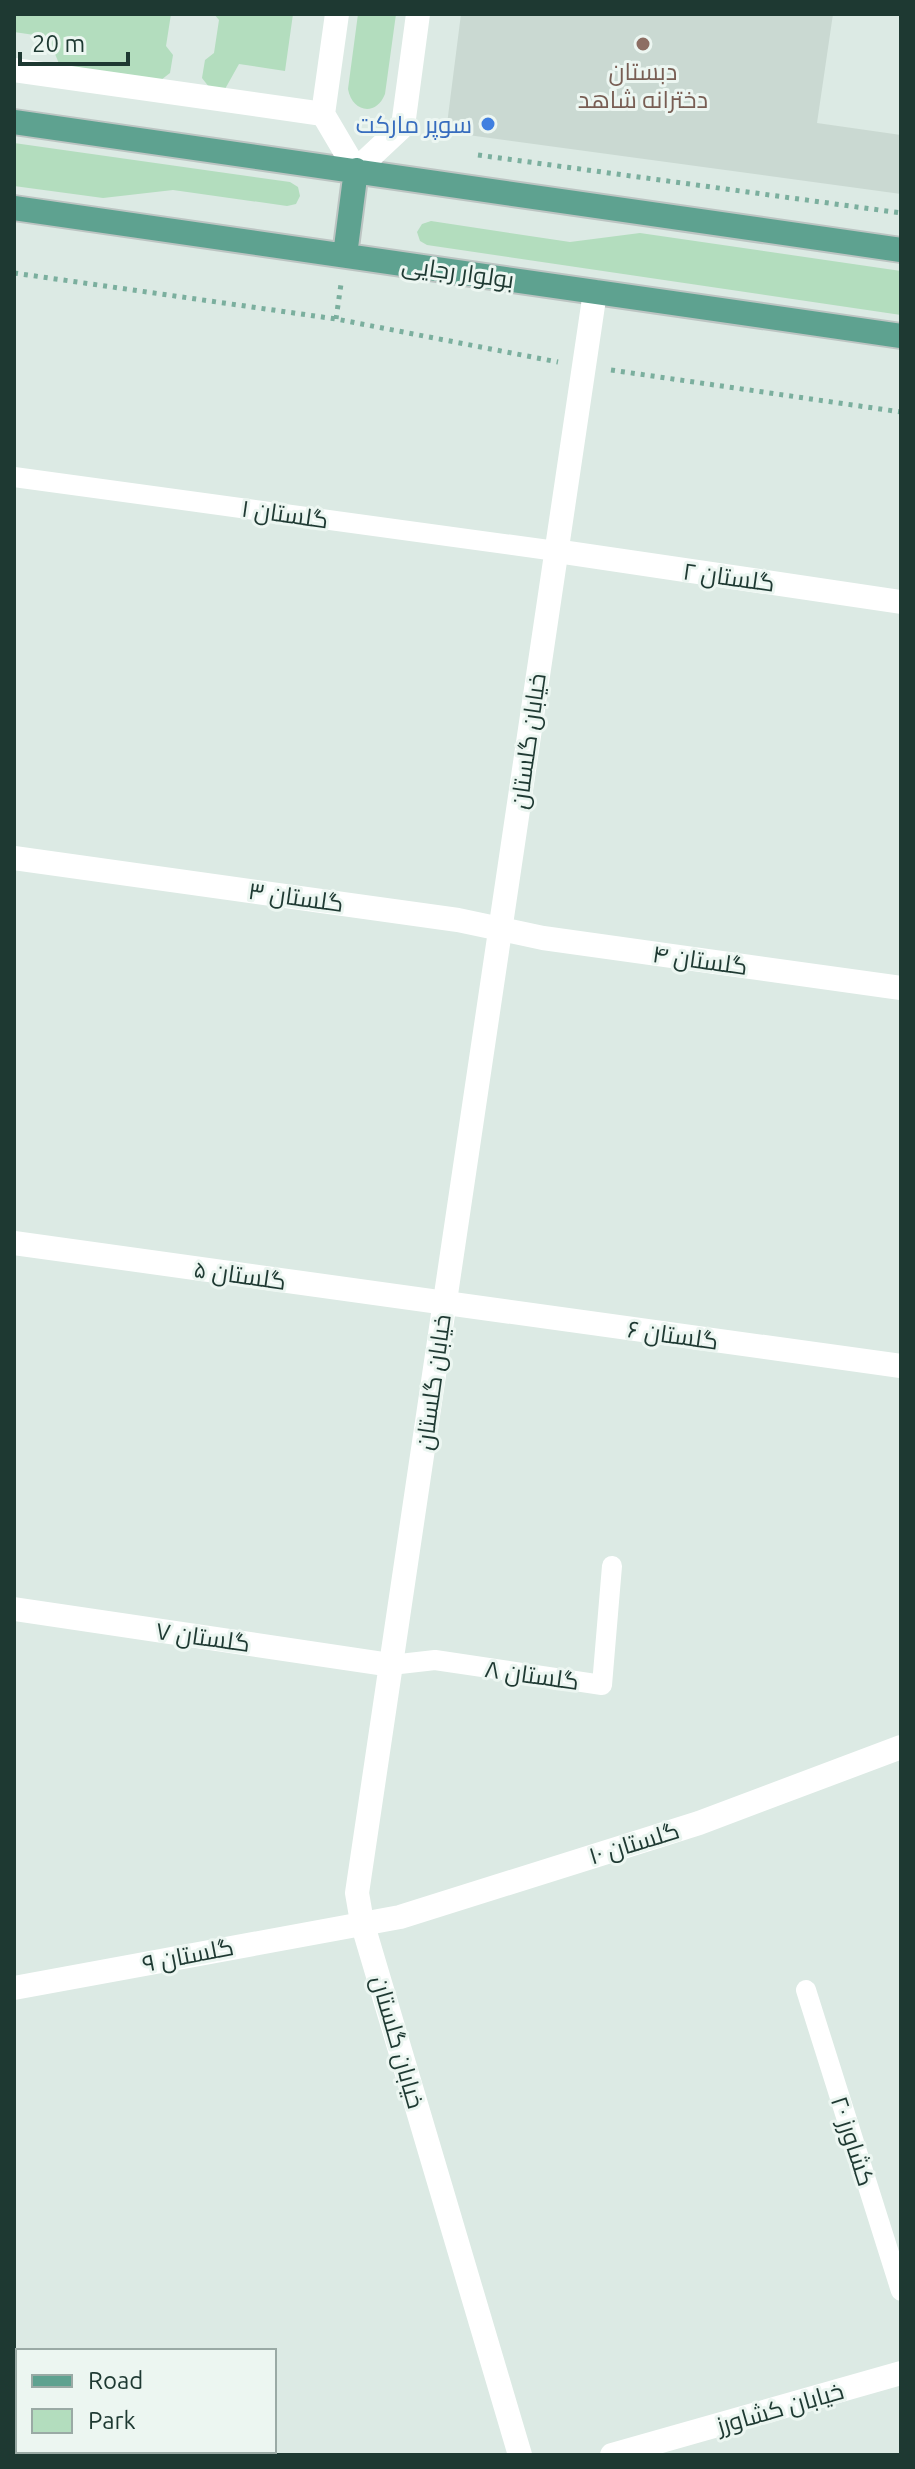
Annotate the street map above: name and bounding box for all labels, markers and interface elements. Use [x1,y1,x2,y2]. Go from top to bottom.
scale bar [20,16,128,66]
text: 20 m [32,30,85,57]
marker: دبستان دخترانه شاهد [634,35,652,53]
place label: دبستان دخترانه شاهد [578,58,708,113]
place label: سوپر مارکت [356,111,472,141]
marker: سوپر مارکت [479,115,497,133]
street label: بولوار رجایی [400,251,516,294]
street label: گلستان ۱ [240,495,330,534]
street label: گلستان ۲ [681,557,777,598]
street label: خیابان گلستان [505,671,552,811]
street label: گلستان ۳ [246,877,345,918]
street label: گلستان ۴ [651,940,749,981]
street label: گلستان ۵ [192,1255,288,1296]
street label: خیابان گلستان [410,1312,457,1452]
street label: گلستان ۶ [626,1315,720,1356]
street label: گلستان ۷ [154,1617,252,1658]
street label: گلستان ۸ [483,1655,581,1696]
street label: گلستان ۱۰ [585,1816,683,1870]
street label: گلستان ۹ [140,1933,236,1978]
street label: خیابان گلستان [365,1973,430,2112]
street label: کشاورز ۲۰ [826,2093,880,2189]
legend [16,2349,276,2453]
text: Road [88,2367,143,2394]
street label: خیابان کشاورز [711,2377,847,2441]
text: Park [88,2407,136,2434]

